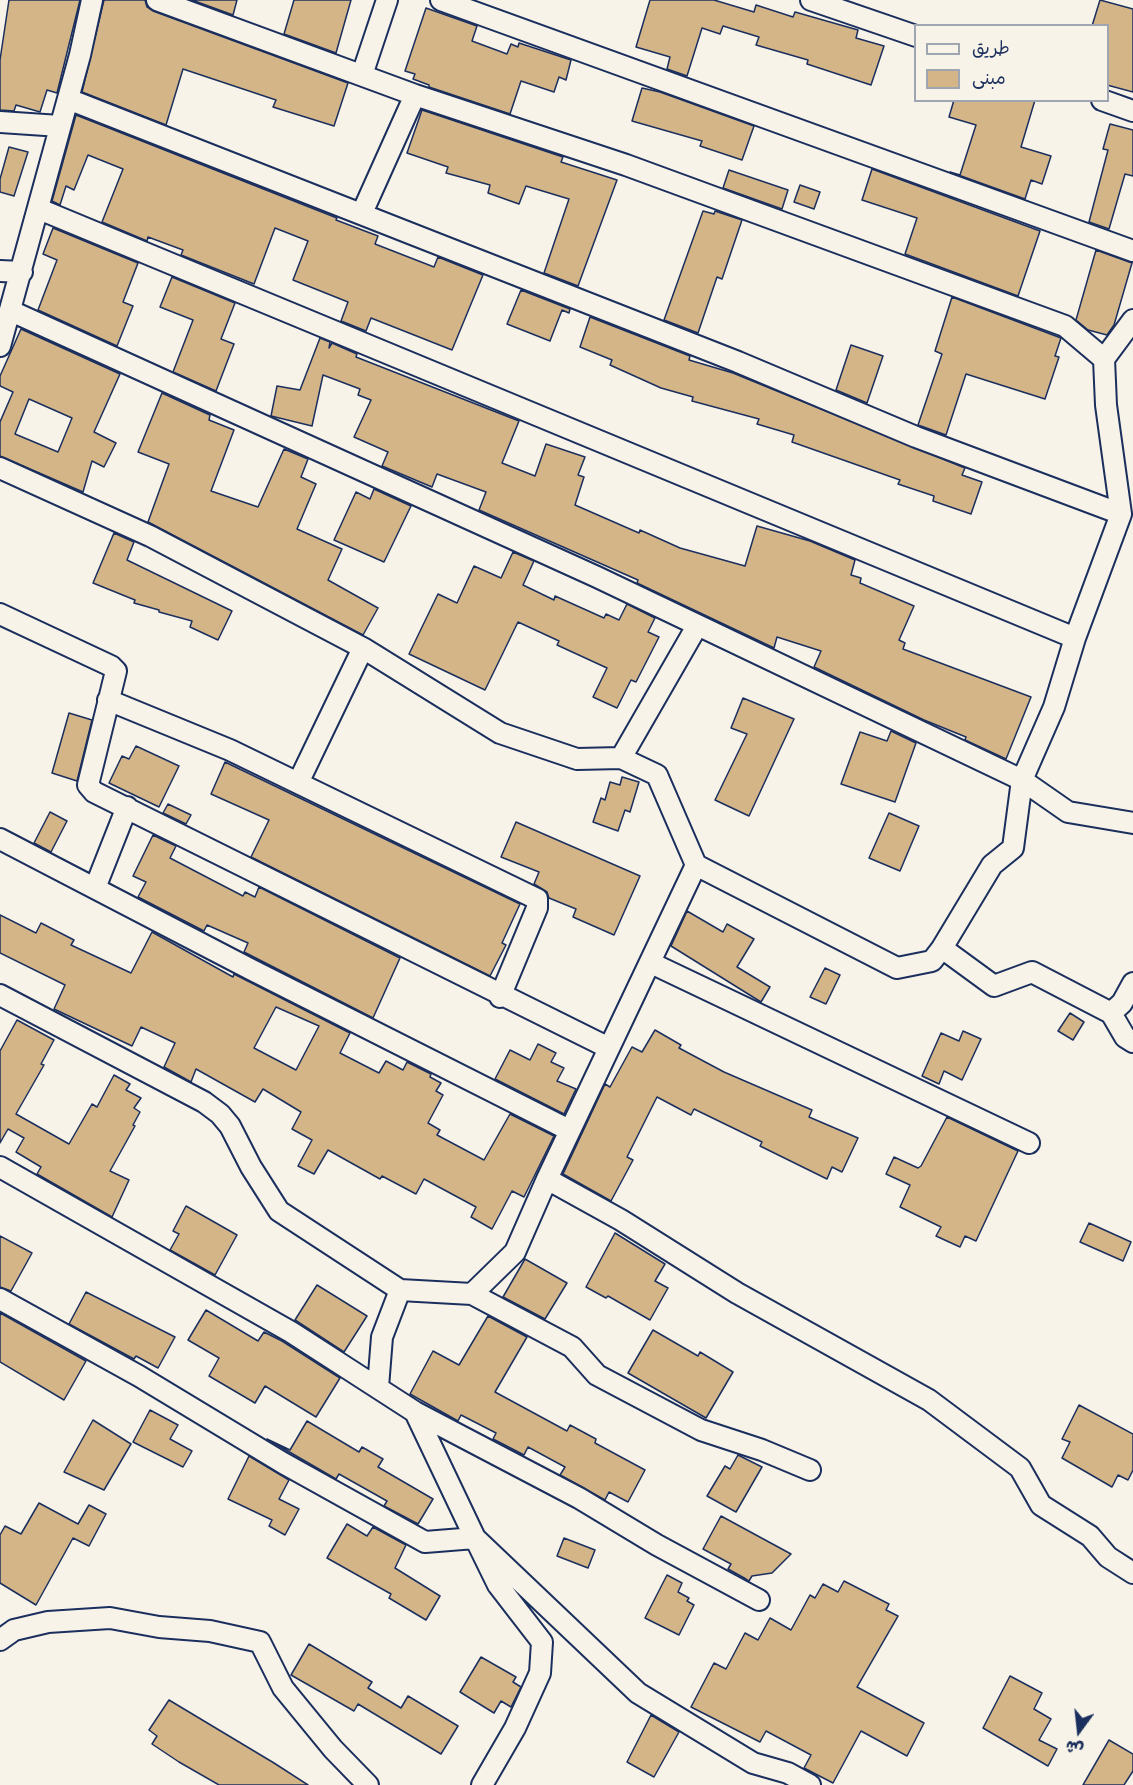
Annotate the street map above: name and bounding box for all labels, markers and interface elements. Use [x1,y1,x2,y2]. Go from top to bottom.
legend [914,24,1109,102]
text: طريق [972,35,1010,59]
text: مبنى [972,65,1006,89]
north arrow [1049,1701,1109,1761]
text: ش [1063,1736,1085,1761]

